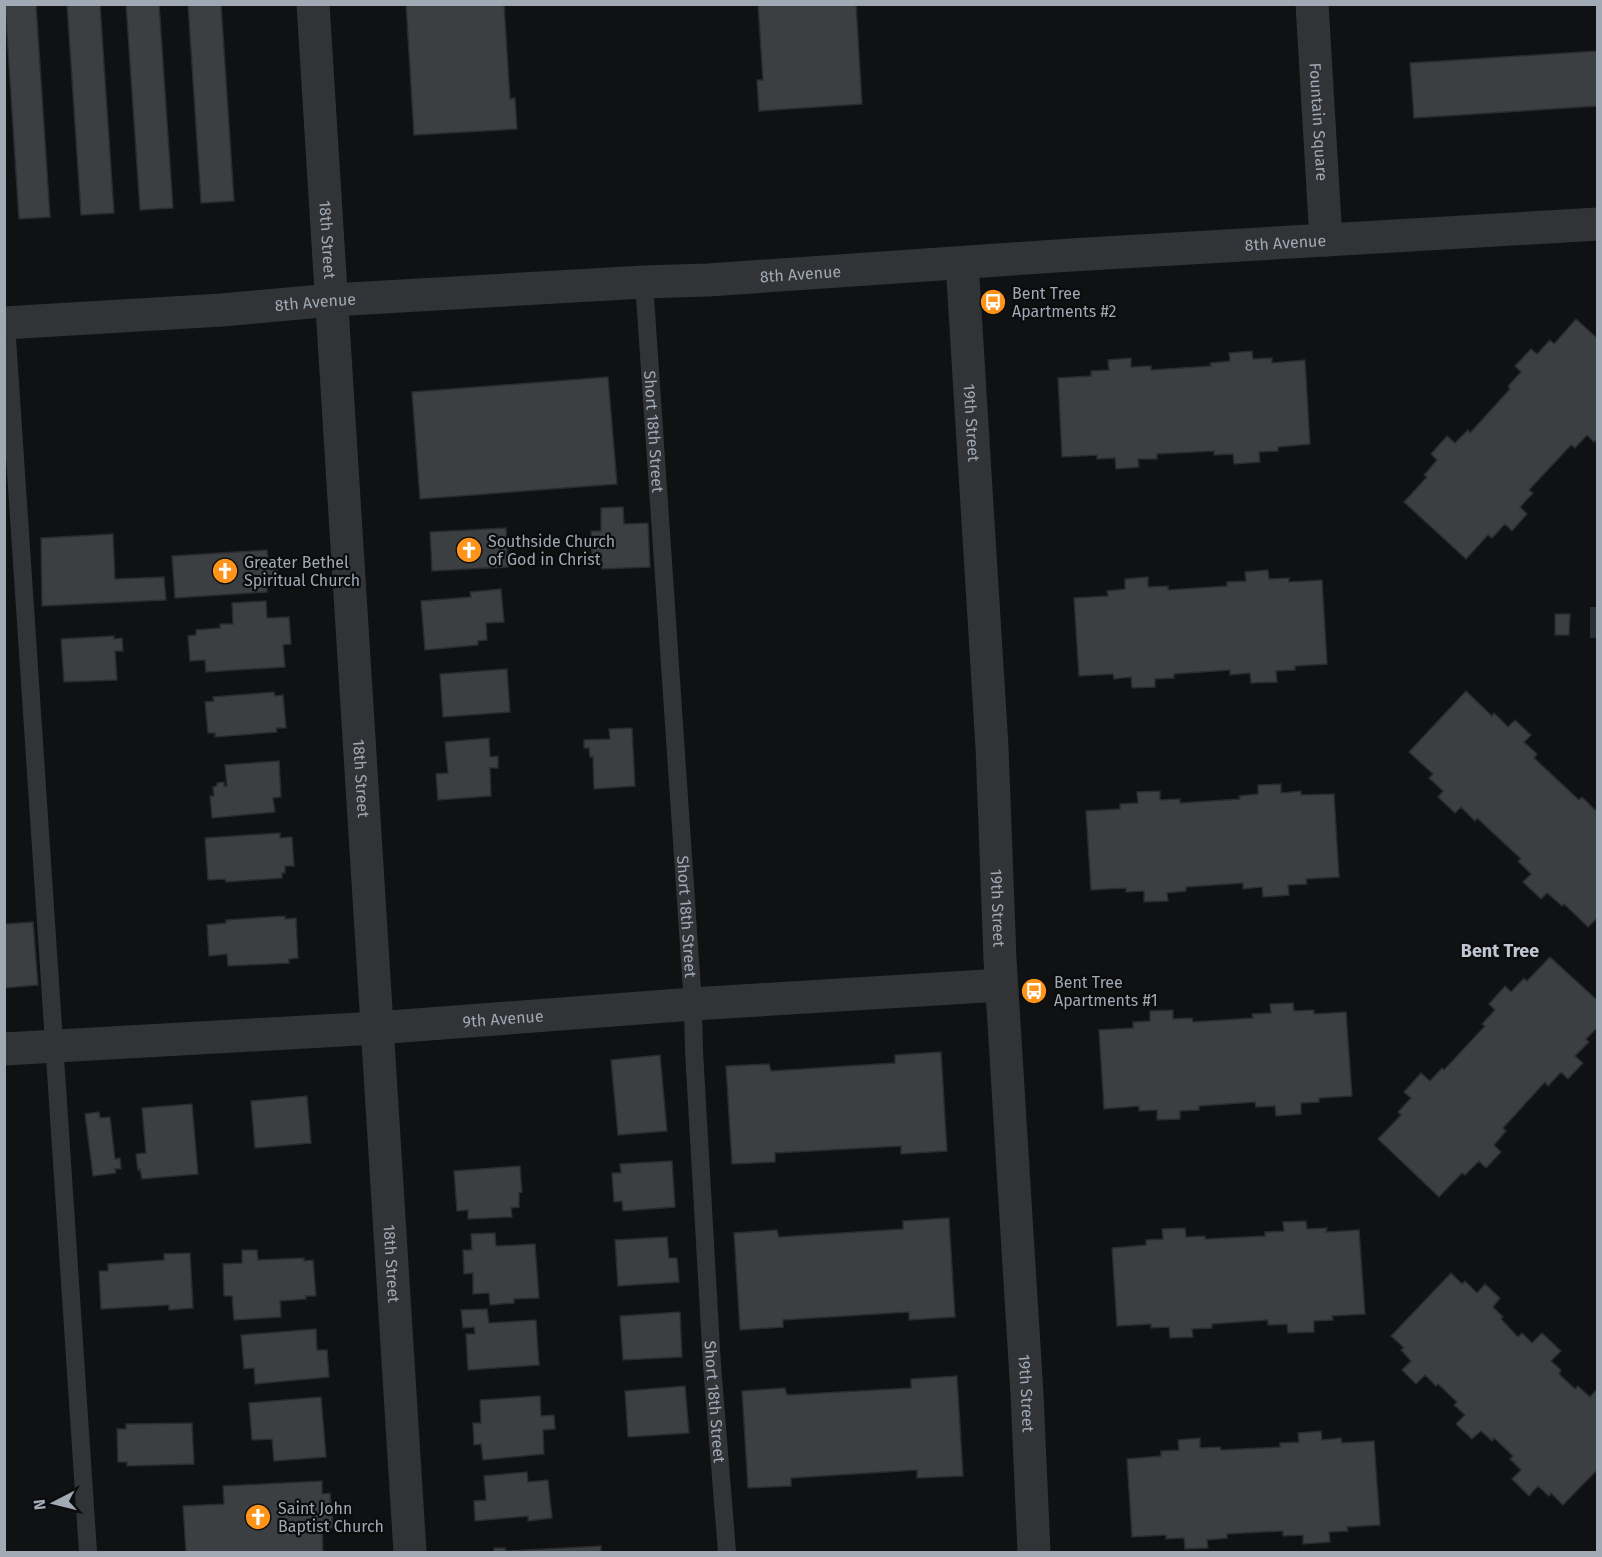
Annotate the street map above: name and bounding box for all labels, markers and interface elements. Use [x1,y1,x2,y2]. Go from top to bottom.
street label: Fountain Square [1305,62,1331,182]
street label: 18th Street [315,200,339,280]
street label: 8th Avenue [1244,231,1327,255]
street label: 8th Avenue [759,262,842,286]
place label: Bent Tree Apartments #2 [1012,284,1117,321]
bus stop icon: Bent Tree Apartments #2 [978,287,1008,317]
street label: 8th Avenue [274,290,356,315]
street label: Short 18th Street [640,370,667,494]
street label: 19th Street [959,383,983,463]
place label: Southside Church of God in Christ [488,532,615,569]
church icon: Southside Church of God in Christ [454,535,484,565]
place label: Greater Bethel Spiritual Church [244,553,360,590]
church icon: Greater Bethel Spiritual Church [210,556,240,586]
street label: 18th Street [349,739,373,819]
street label: Short 18th Street [673,855,700,978]
street label: 19th Street [987,869,1009,948]
district label: Bent Tree [1461,940,1539,962]
place label: Bent Tree Apartments #1 [1054,973,1158,1010]
bus stop icon: Bent Tree Apartments #1 [1019,976,1049,1006]
street label: 9th Avenue [462,1006,544,1031]
street label: 18th Street [379,1224,403,1304]
street label: Short 18th Street [701,1340,729,1464]
street label: 19th Street [1015,1353,1038,1433]
north arrow [24,1473,84,1533]
text: N [30,1498,50,1511]
place label: Saint John Baptist Church [278,1499,384,1536]
church icon: Saint John Baptist Church [243,1502,273,1532]

